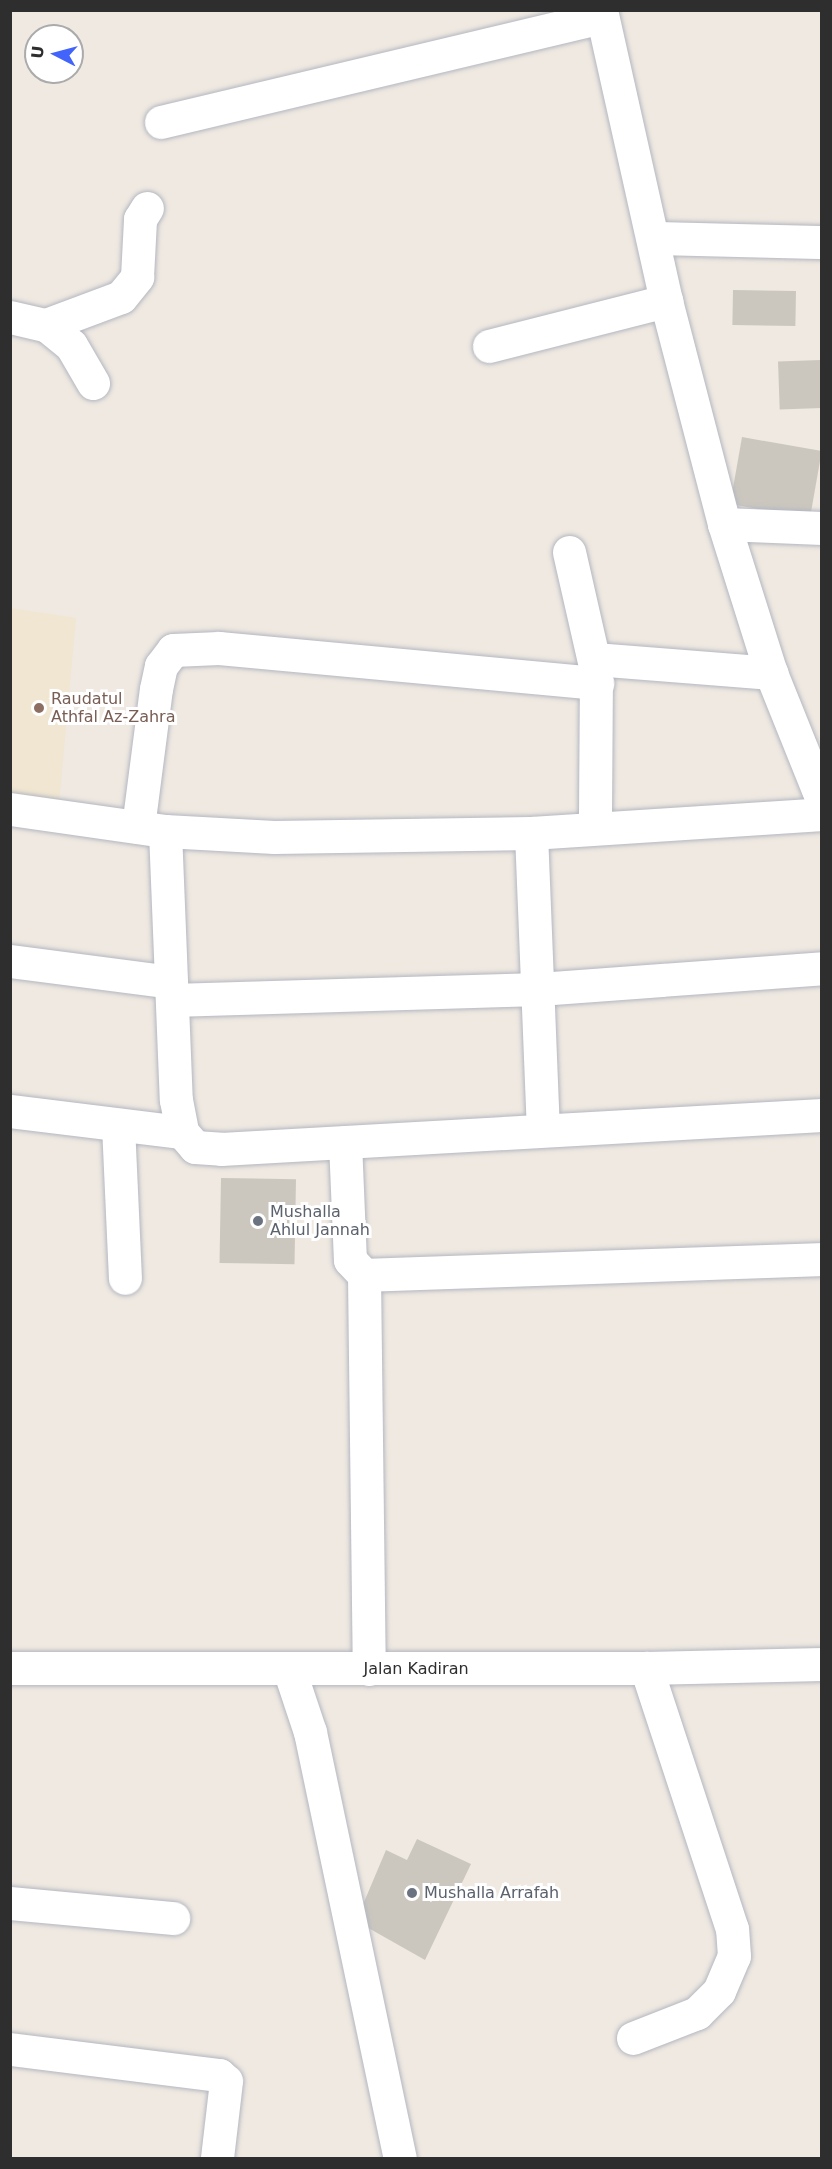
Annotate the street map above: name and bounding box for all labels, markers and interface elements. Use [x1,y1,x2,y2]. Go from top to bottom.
north arrow [24,24,84,84]
text: U [27,45,48,60]
place label: Raudatul Athfal Az-Zahra [51,689,175,727]
marker: Raudatul Athfal Az-Zahra [32,701,46,715]
place label: Mushalla Ahlul Jannah [270,1202,370,1240]
marker: Mushalla Ahlul Jannah [251,1214,265,1228]
street label: Jalan Kadiran [363,1659,469,1679]
place label: Mushalla Arrafah [424,1883,559,1903]
marker: Mushalla Arrafah [405,1886,419,1900]

